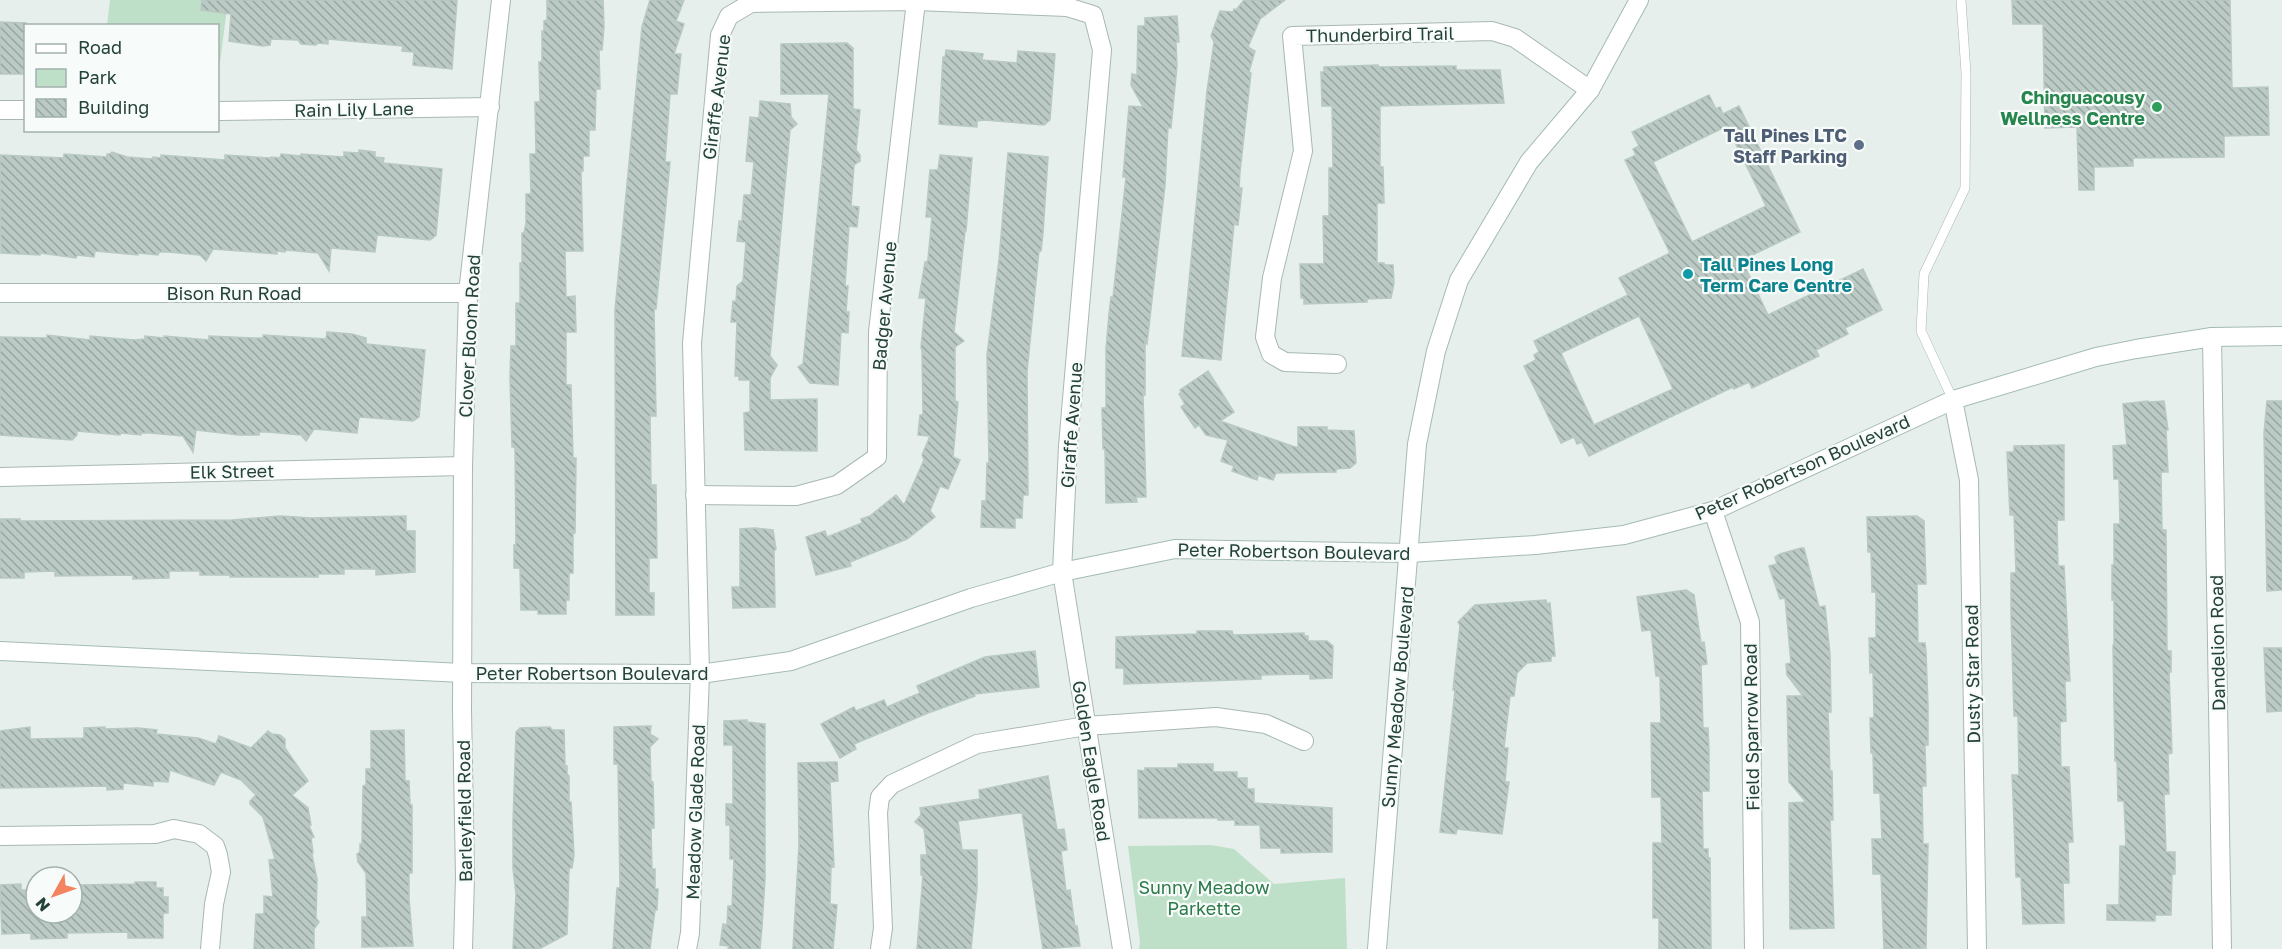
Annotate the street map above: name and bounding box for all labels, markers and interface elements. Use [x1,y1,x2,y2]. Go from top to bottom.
street label: Thunderbird Trail [1306,22,1454,46]
legend [24,24,219,132]
street label: Giraffe Avenue [697,33,735,161]
text: Road [78,36,122,58]
text: Park [78,66,117,88]
place label: Chinguacousy Wellness Centre [2000,86,2145,129]
text: Building [78,96,149,118]
street label: Rain Lily Lane [294,97,414,121]
marker: Chinguacousy Wellness Centre [2150,100,2164,114]
place label: Tall Pines LTC Staff Parking [1724,124,1847,167]
marker: Tall Pines LTC Staff Parking [1852,138,1866,152]
street label: Badger Avenue [867,240,901,372]
place label: Tall Pines Long Term Care Centre [1700,253,1852,296]
street label: Clover Bloom Road [454,254,484,418]
marker: Tall Pines Long Term Care Centre [1681,267,1695,281]
street label: Bison Run Road [166,282,302,304]
street label: Giraffe Avenue [1056,361,1086,489]
street label: Peter Robertson Boulevard [1691,410,1913,524]
street label: Elk Street [189,459,275,483]
street label: Peter Robertson Boulevard [1177,538,1411,564]
street label: Dandelion Road [2205,575,2229,711]
street label: Sunny Meadow Boulevard [1376,585,1418,809]
street label: Dusty Star Road [1960,604,1984,744]
street label: Field Sparrow Road [1739,643,1763,811]
street label: Peter Robertson Boulevard [475,662,709,684]
street label: Golden Eagle Road [1068,679,1116,843]
street label: Meadow Glade Road [681,724,709,900]
street label: Barleyfield Road [452,740,476,882]
north arrow [24,865,84,925]
park label: Sunny Meadow Parkette [1138,876,1270,919]
text: N [31,894,54,916]

